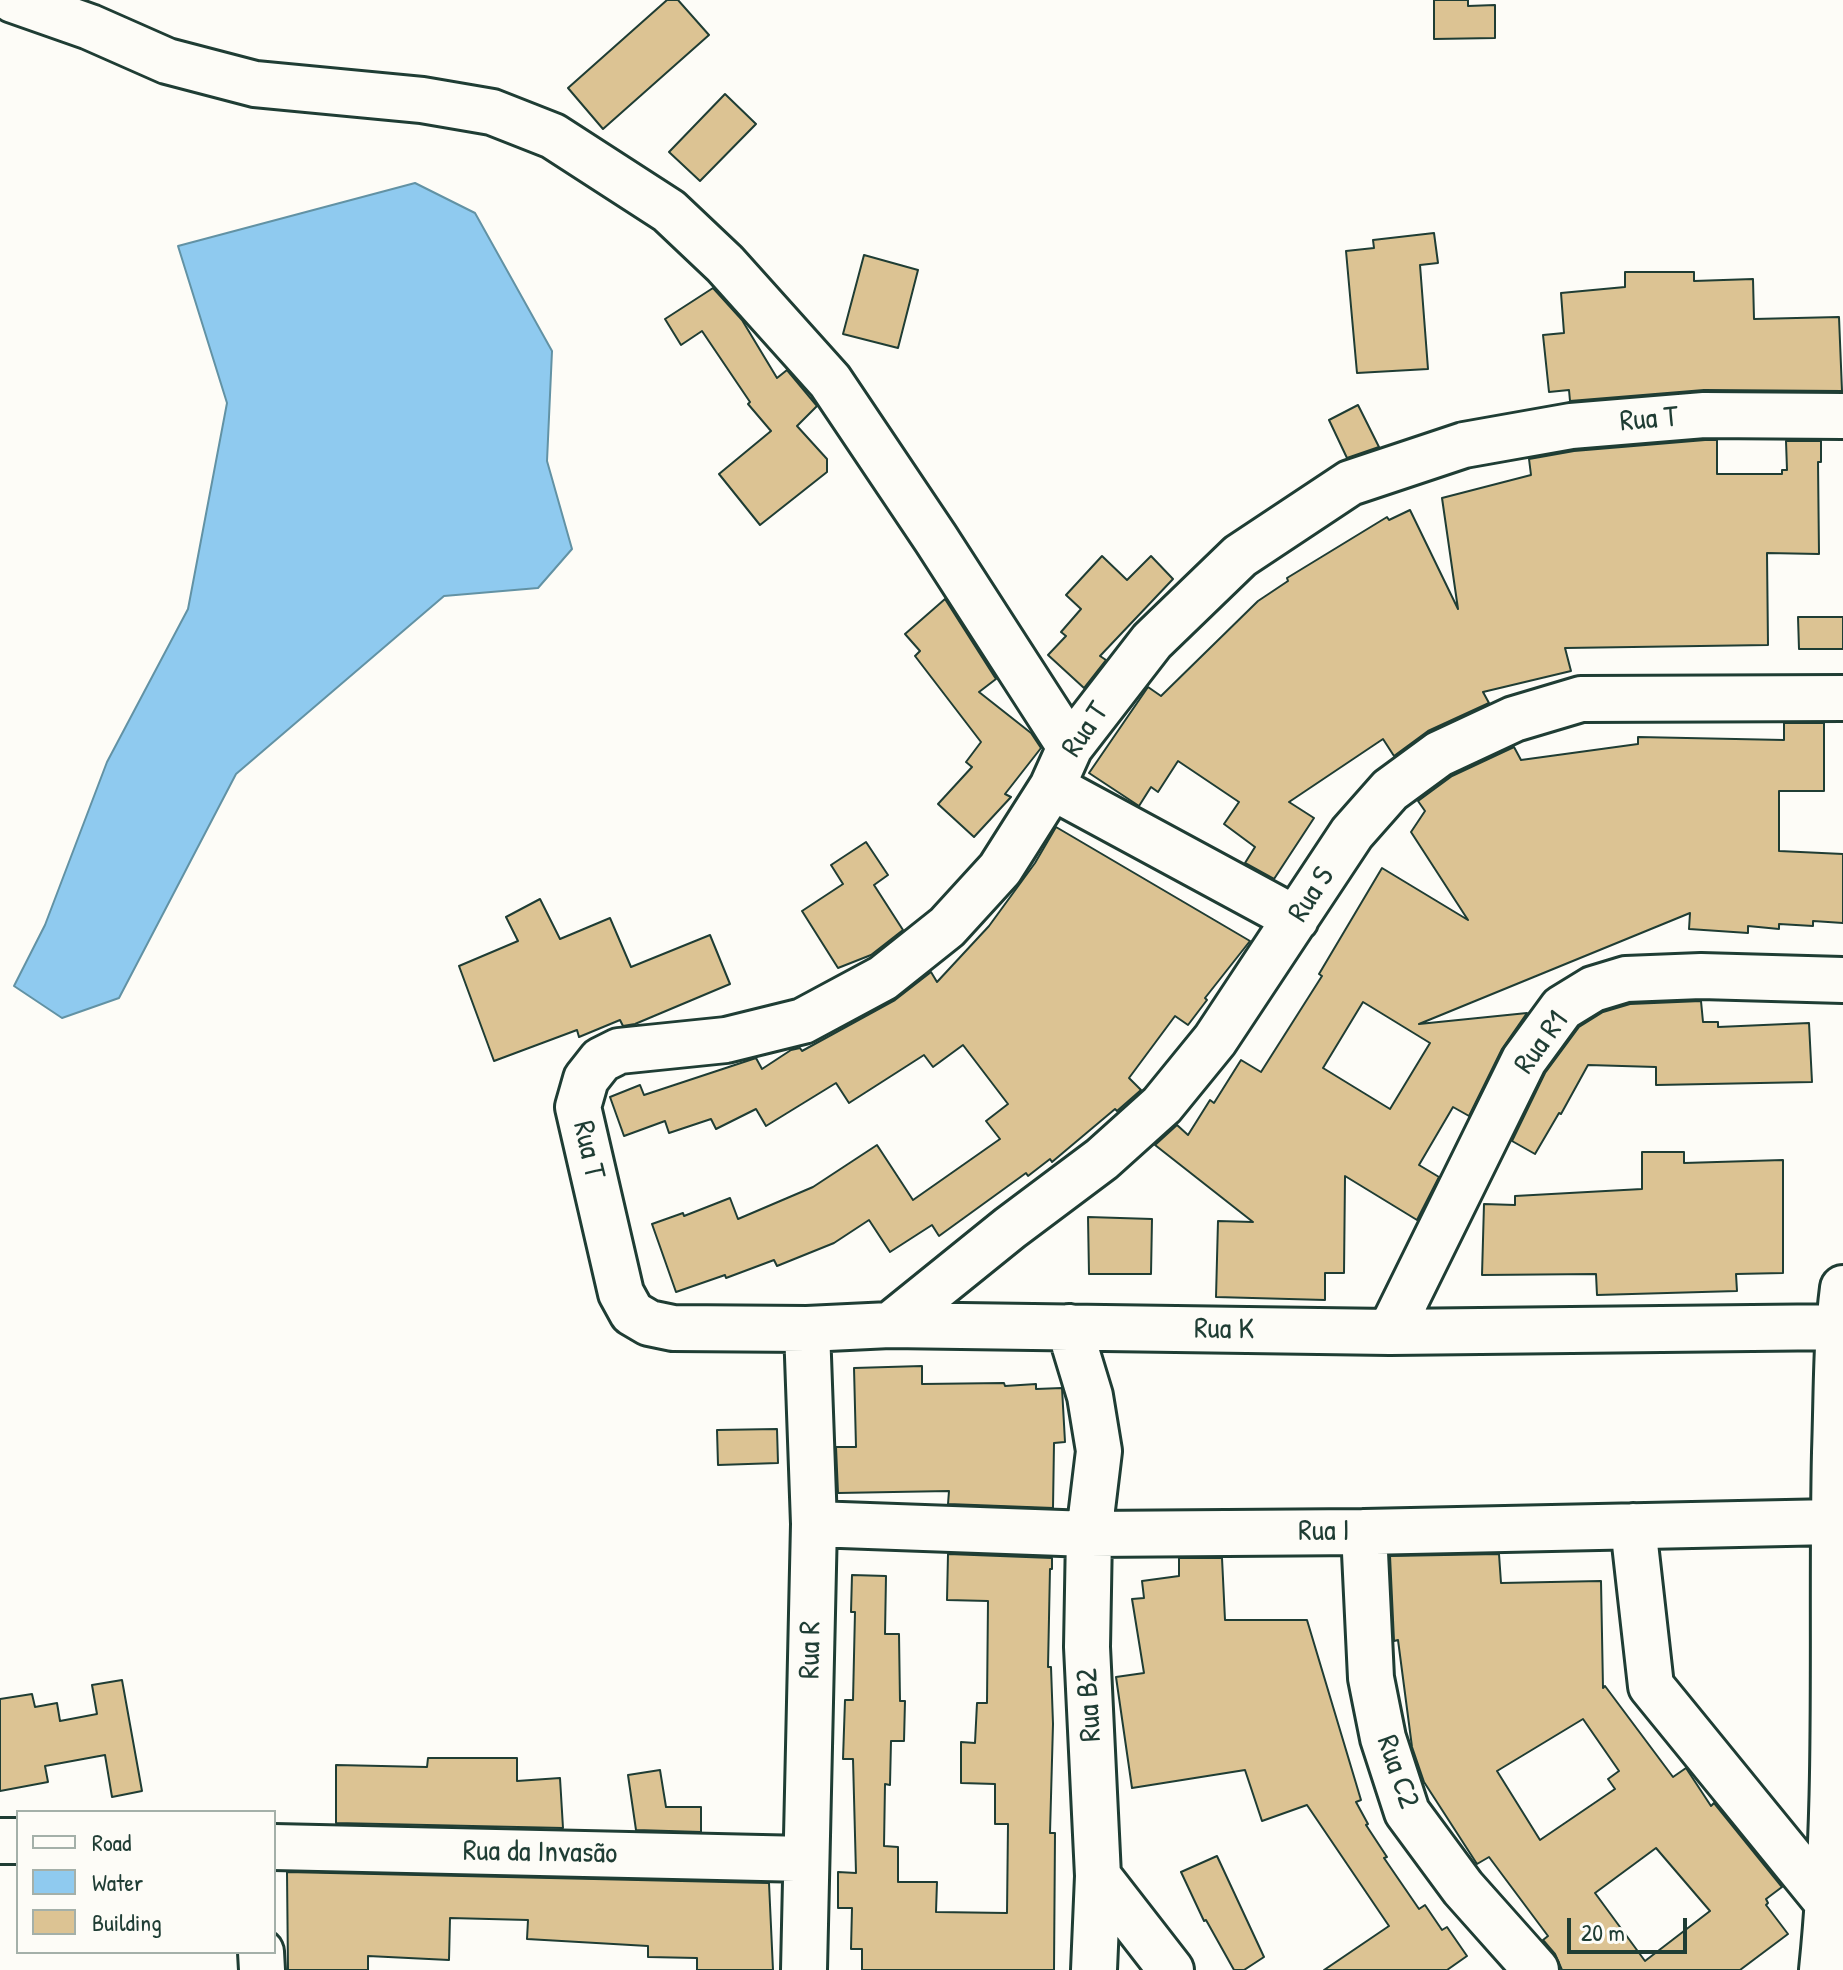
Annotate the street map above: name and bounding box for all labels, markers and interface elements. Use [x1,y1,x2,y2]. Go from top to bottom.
street label: Rua T [1618,400,1680,440]
street label: Rua T [1055,696,1117,764]
street label: Rua S [1281,861,1343,929]
street label: Rua R1 [1507,1005,1577,1081]
street label: Rua T [564,1118,612,1182]
street label: Rua K [1194,1311,1254,1349]
street label: Rua I [1298,1514,1350,1550]
street label: Rua R [792,1621,830,1679]
street label: Rua B2 [1070,1667,1110,1743]
street label: Rua C2 [1368,1731,1426,1813]
legend [16,1810,276,1954]
text: Road [92,1826,131,1858]
street label: Rua da Invasão [462,1834,618,1872]
text: Water [92,1866,143,1898]
scale bar [1571,1902,1691,1952]
text: Building [92,1906,162,1938]
text: 20 m [1581,1916,1625,1948]

